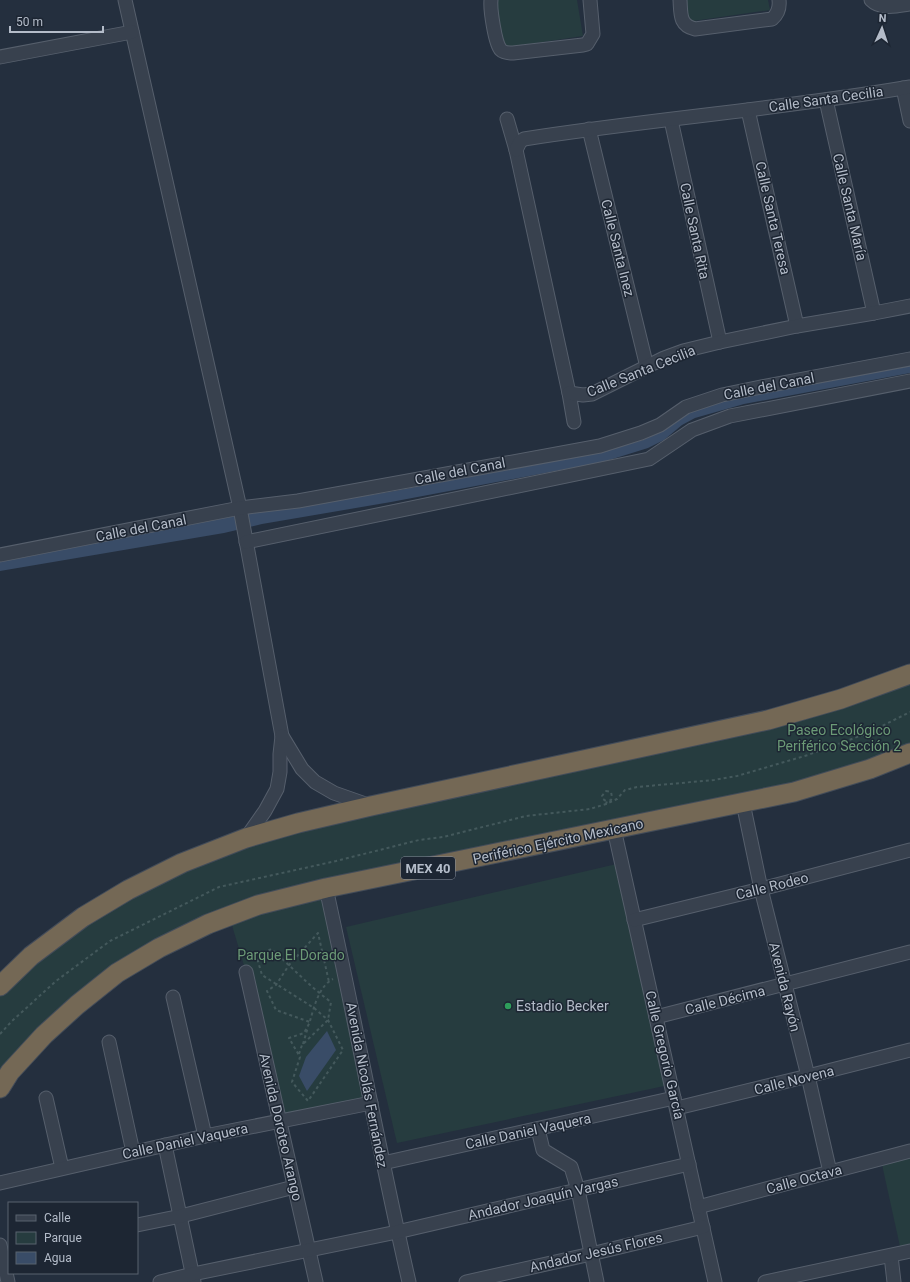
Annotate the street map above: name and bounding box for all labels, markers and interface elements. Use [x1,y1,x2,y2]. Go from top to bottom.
scale bar [10,8,103,34]
north arrow [862,8,902,48]
text: N [878,12,887,25]
text: 50 m [16,15,43,29]
street label: Calle Santa Cecilia [768,83,884,115]
street label: Calle Santa María [830,152,870,262]
street label: Calle Santa Teresa [752,160,794,276]
street label: Calle Santa Rita [677,181,713,281]
street label: Calle Santa Inez [598,198,638,298]
street label: Calle Santa Cecilia [584,342,698,400]
street label: Calle del Canal [722,369,816,403]
street label: Calle del Canal [413,454,507,488]
street label: Calle del Canal [94,511,188,545]
park label: Paseo Ecológico Periférico Sección 2 [777,722,901,754]
street label: Periférico Ejército Mexicano [471,815,645,867]
road number: MEX 40 [401,857,455,879]
street label: Calle Rodeo [734,869,810,903]
street label: Avenida Rayón [766,941,804,1033]
park label: Parque El Dorado [237,947,345,963]
street label: Calle Décima [683,982,767,1018]
street label: Calle Gregorio García [642,989,688,1121]
place label: Estadio Becker [516,998,609,1014]
street label: Avenida Nicolás Fernández [343,1001,391,1169]
marker: Estadio Becker [503,1001,513,1011]
street label: Avenida Doroteo Arango [256,1052,306,1202]
street label: Calle Novena [752,1062,836,1098]
street label: Calle Daniel Vaquera [464,1110,592,1152]
street label: Calle Daniel Vaquera [121,1120,249,1162]
street label: Calle Octava [764,1161,844,1197]
street label: Andador Joaquín Vargas [466,1173,620,1223]
legend [8,1202,138,1274]
text: Calle [44,1211,71,1225]
street label: Andador Jesús Flores [528,1229,664,1275]
text: Parque [44,1231,82,1245]
text: Agua [44,1251,72,1265]

